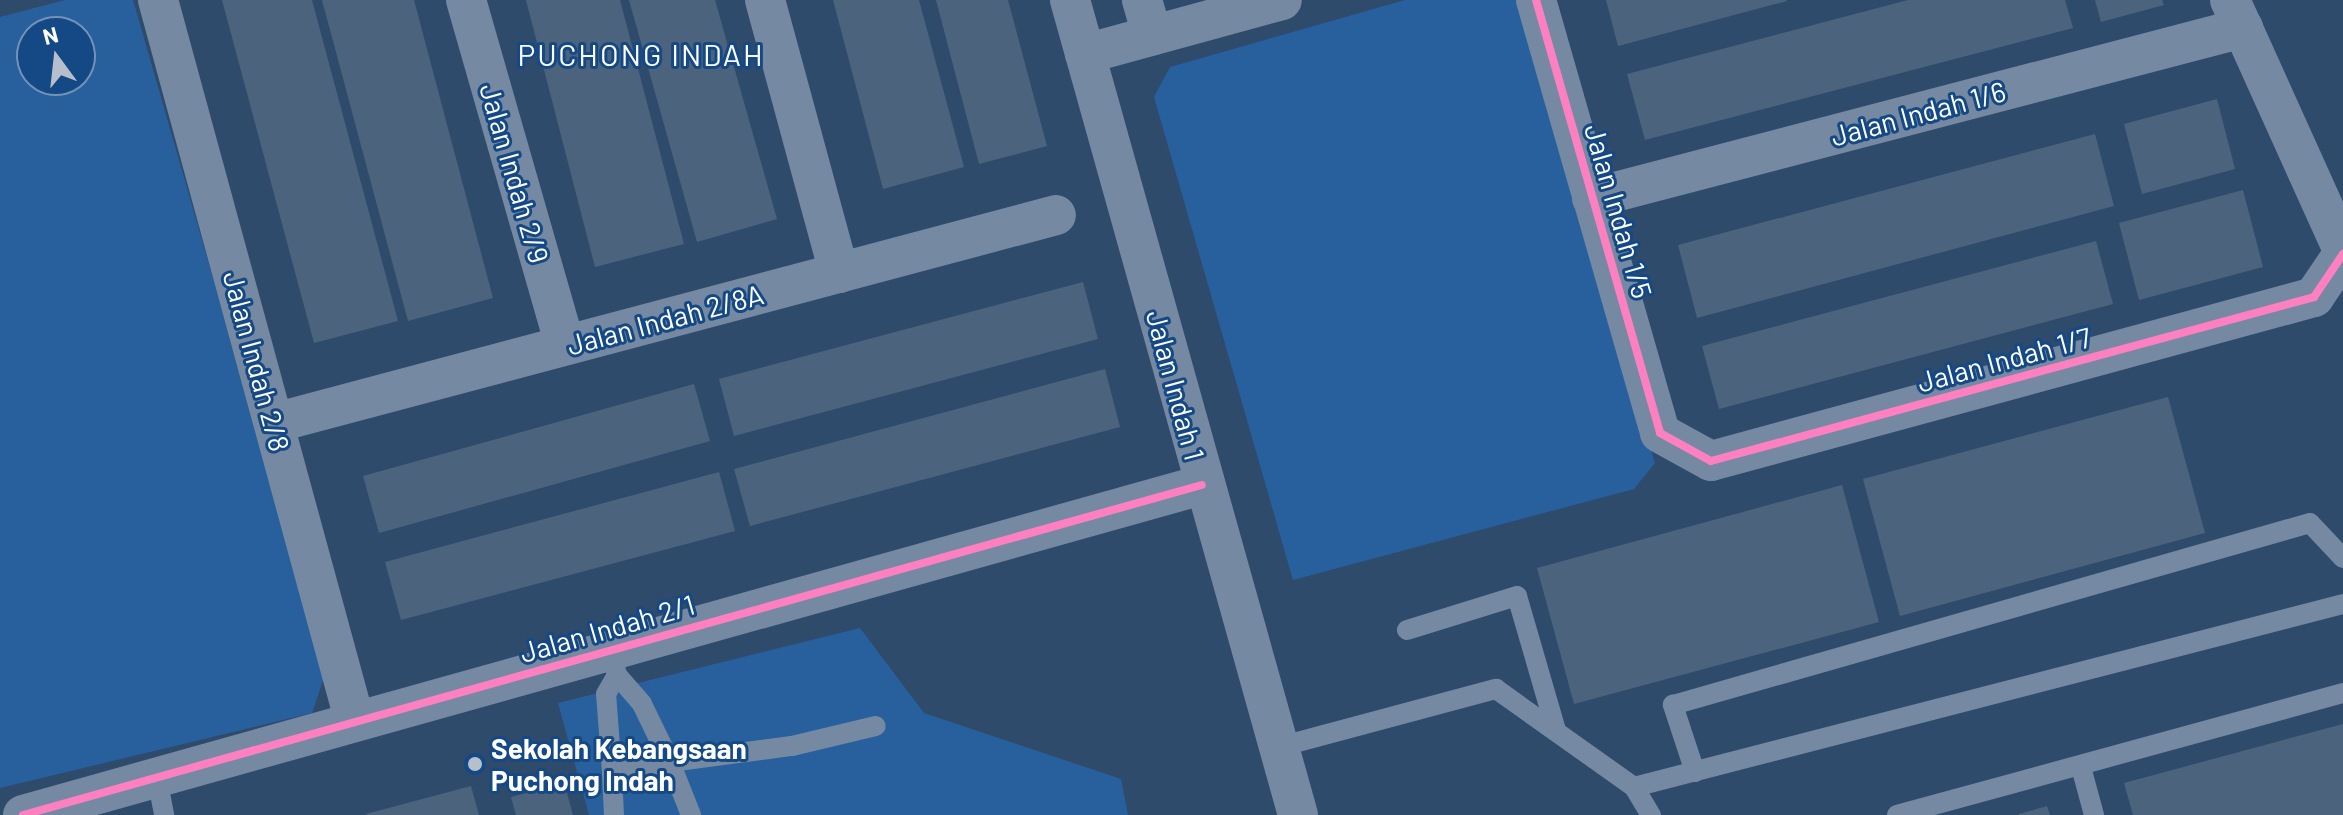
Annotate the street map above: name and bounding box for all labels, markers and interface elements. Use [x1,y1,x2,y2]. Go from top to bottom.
north arrow [16,16,96,96]
text: N [40,20,61,49]
district label: PUCHONG INDAH [517,36,765,72]
street label: Jalan Indah 1/6 [1827,74,2009,152]
street label: Jalan Indah 2/9 [473,79,557,267]
street label: Jalan Indah 1/5 [1578,120,1660,302]
street label: Jalan Indah 2/8 [217,267,297,455]
street label: Jalan Indah 2/8A [563,277,767,361]
street label: Jalan Indah 1 [1140,306,1212,464]
street label: Jalan Indah 1/7 [1913,320,2095,398]
street label: Jalan Indah 2/1 [516,587,698,669]
place label: Sekolah Kebangsaan Puchong Indah [491,731,747,797]
marker: Sekolah Kebangsaan Puchong Indah [466,755,484,773]

